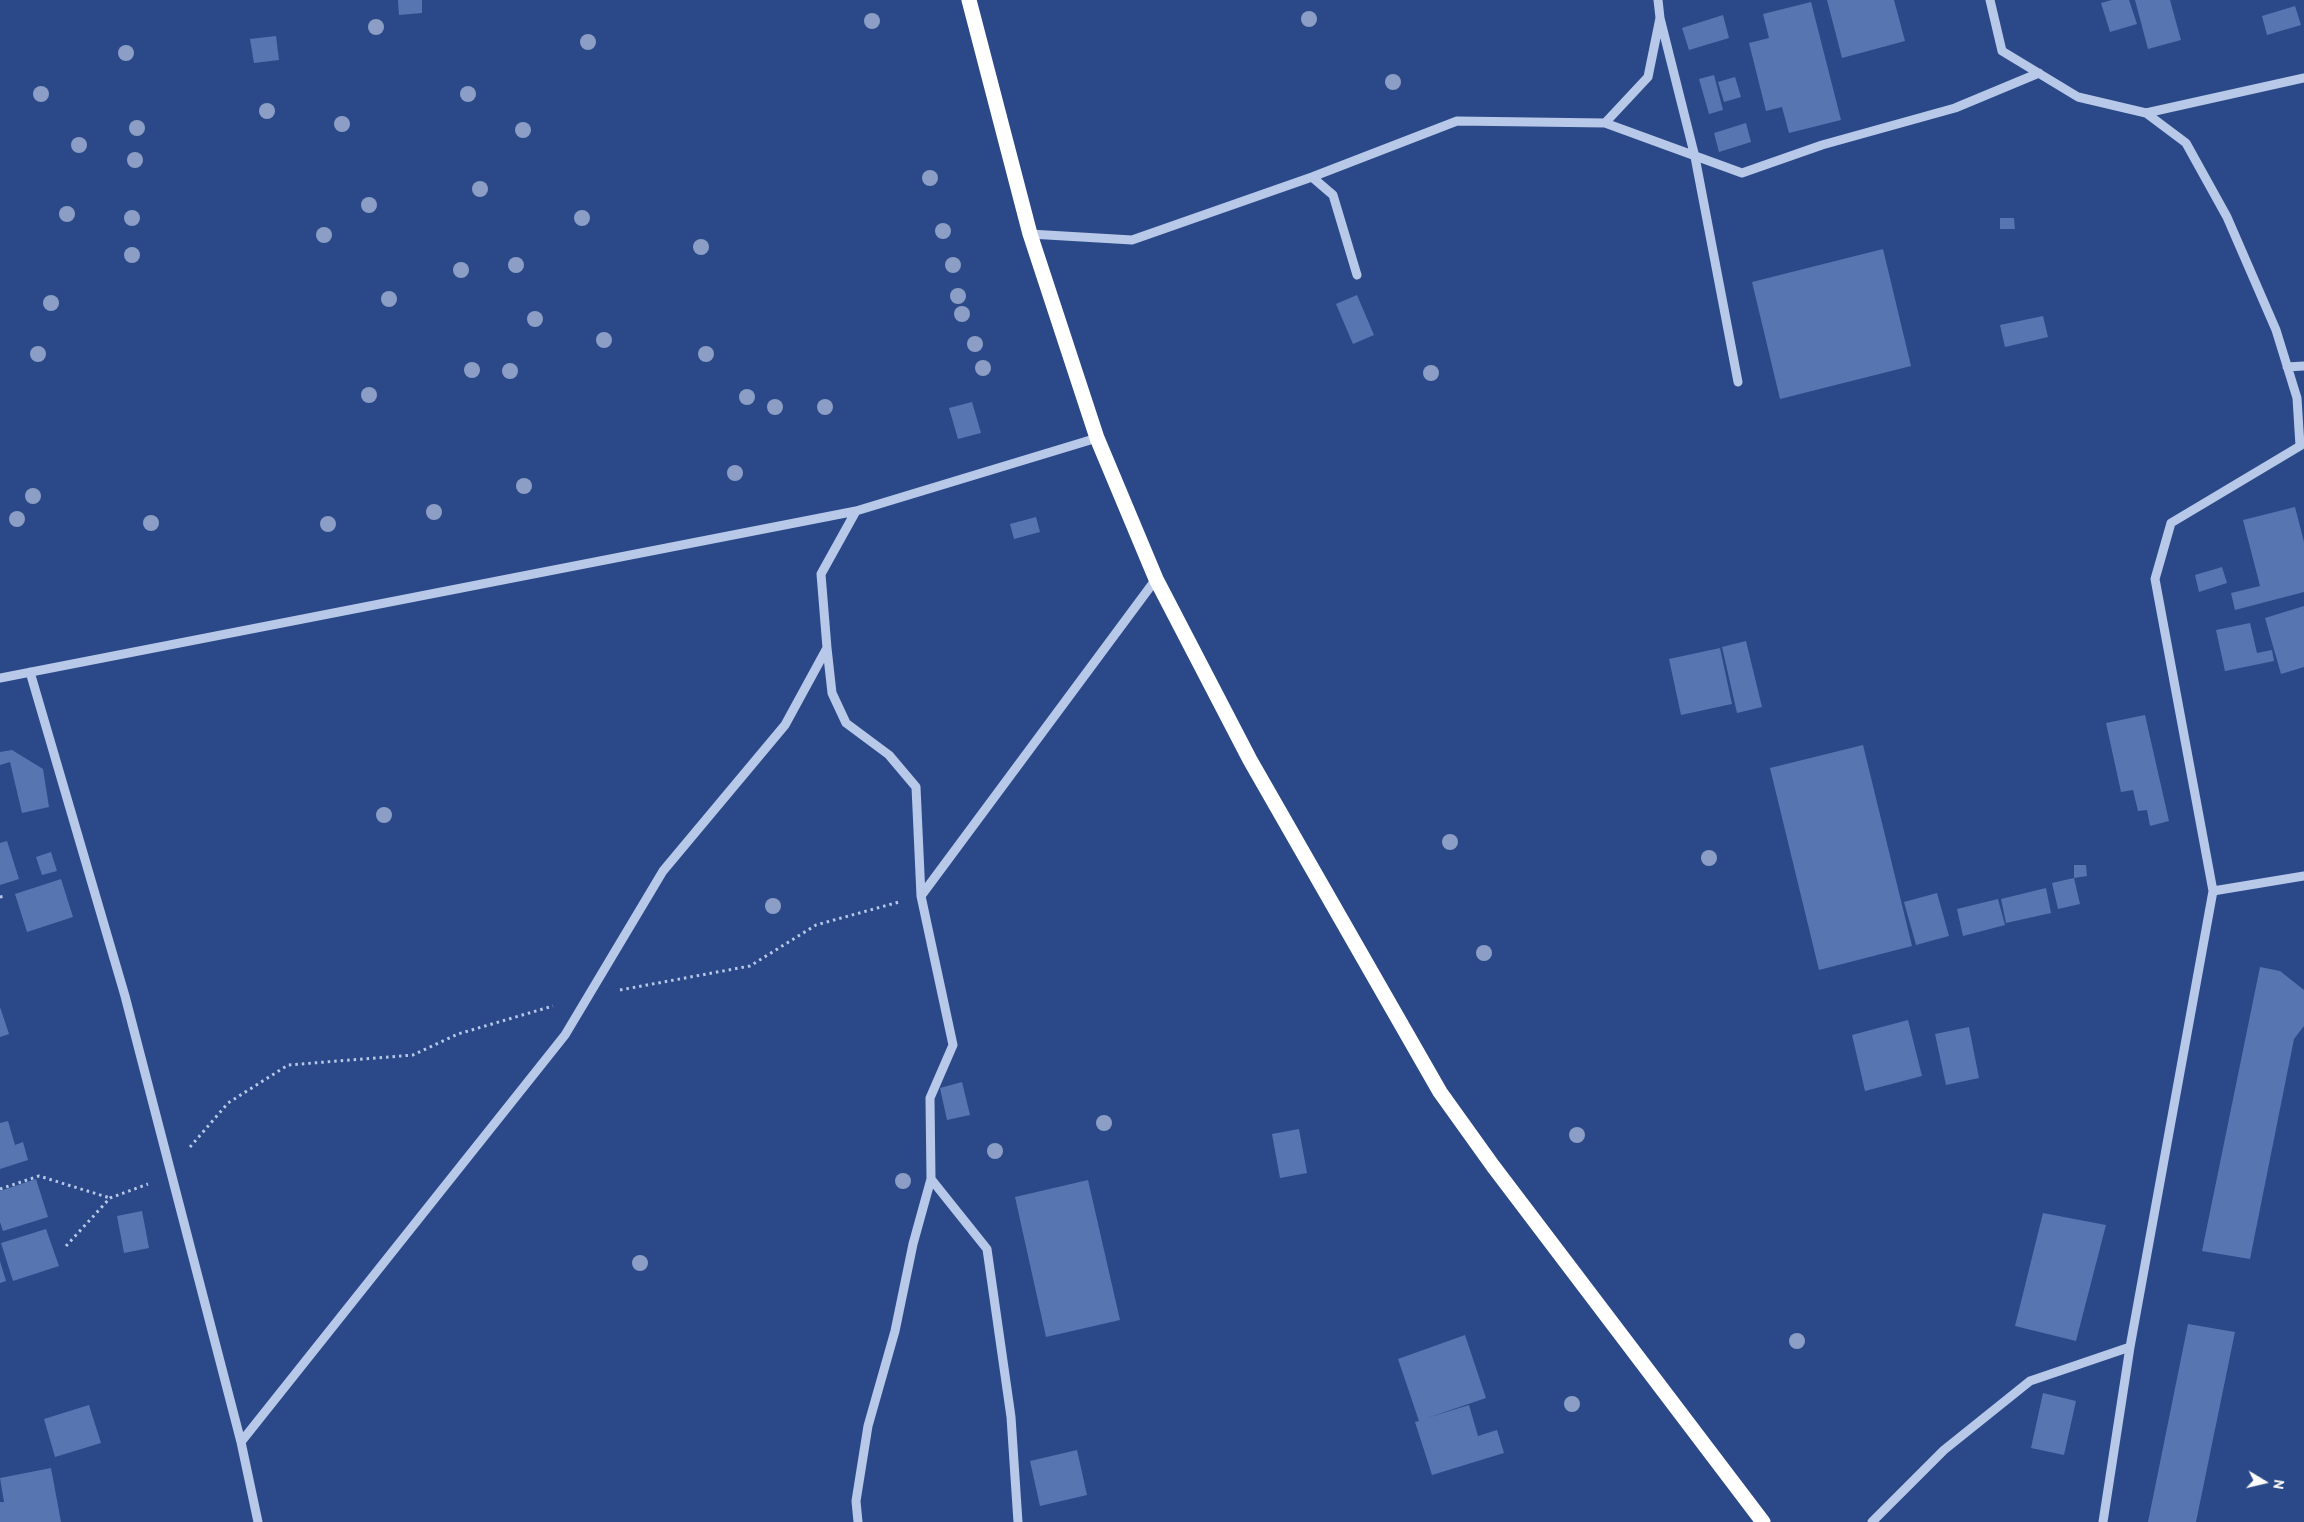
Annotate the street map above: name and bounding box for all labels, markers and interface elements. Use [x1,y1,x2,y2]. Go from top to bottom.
north arrow [2239,1457,2289,1507]
text: N [2269,1478,2288,1490]

